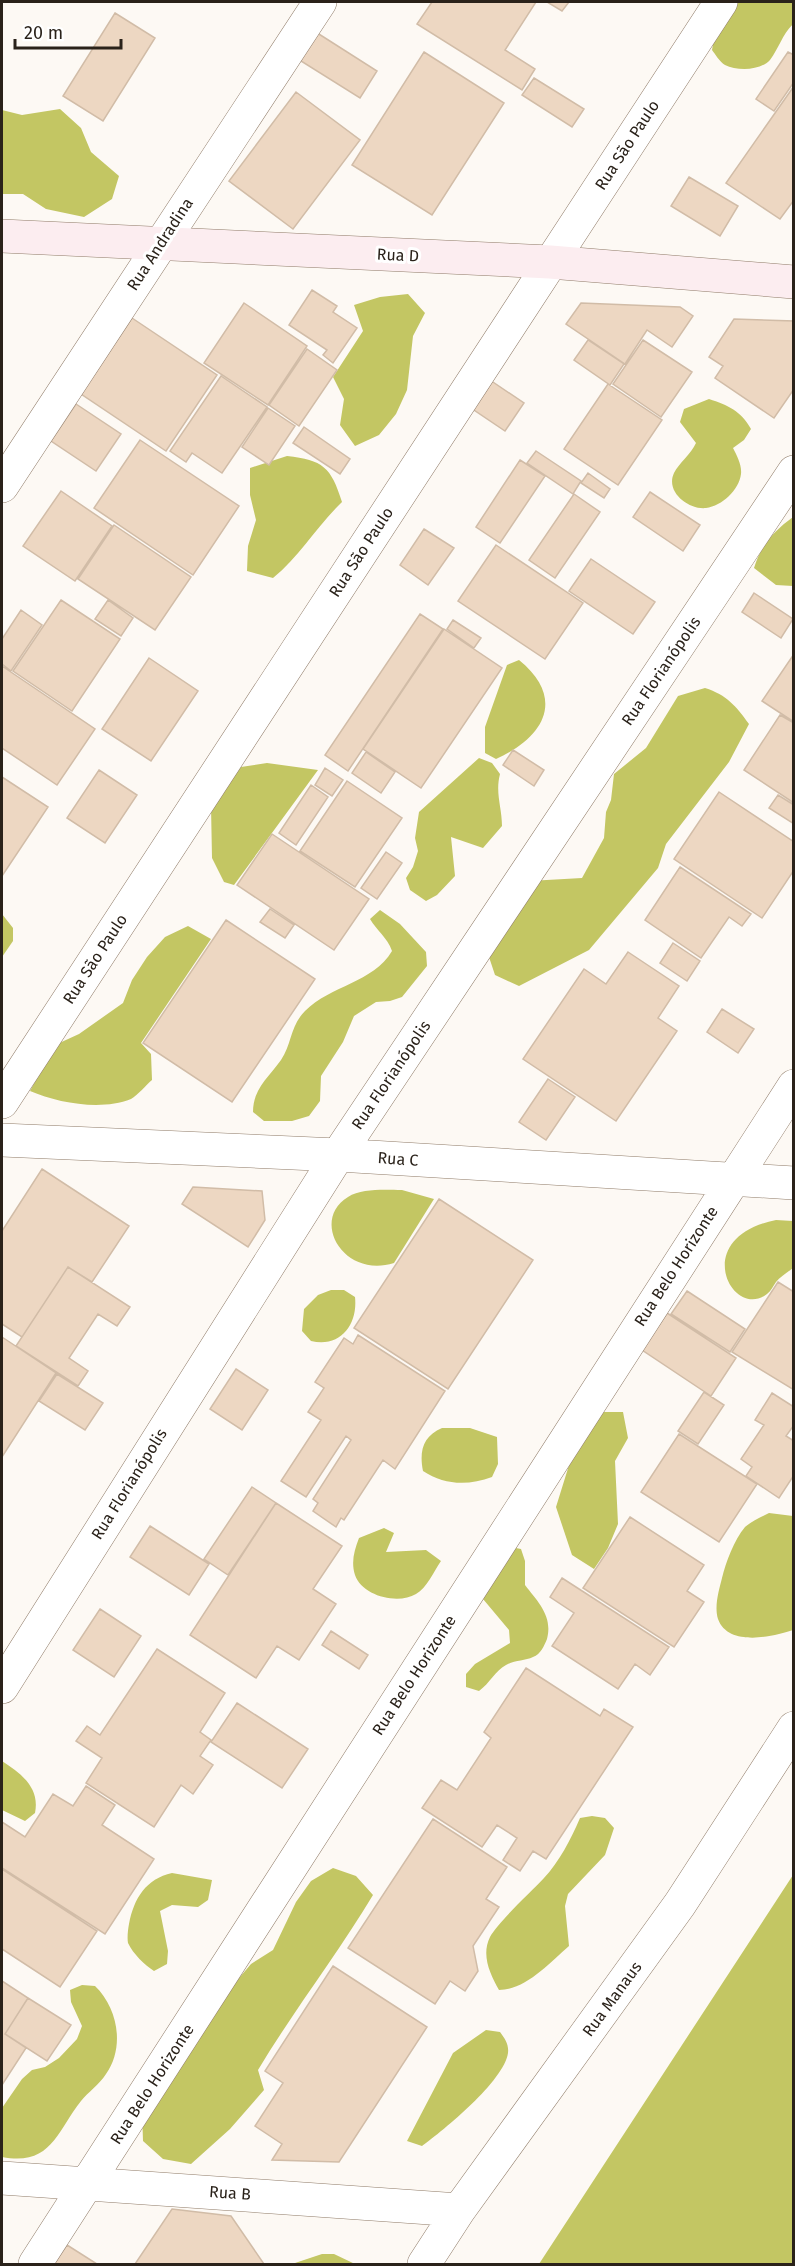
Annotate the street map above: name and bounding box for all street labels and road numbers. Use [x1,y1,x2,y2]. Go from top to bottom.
street label: Rua São Paulo [591,96,663,194]
street label: Rua Andradina [123,194,197,294]
street label: Rua D [376,244,420,266]
street label: Rua São Paulo [325,503,397,601]
street label: Rua Florianópolis [618,613,704,729]
street label: Rua São Paulo [59,910,131,1008]
street label: Rua Florianópolis [348,1017,434,1133]
street label: Rua C [377,1148,419,1170]
street label: Rua Belo Horizonte [630,1202,722,1330]
street label: Rua Florianópolis [87,1425,171,1543]
street label: Rua Belo Horizonte [368,1611,460,1739]
street label: Rua Manaus [578,1958,646,2040]
street label: Rua Belo Horizonte [106,2020,198,2148]
street label: Rua B [209,2182,252,2204]

